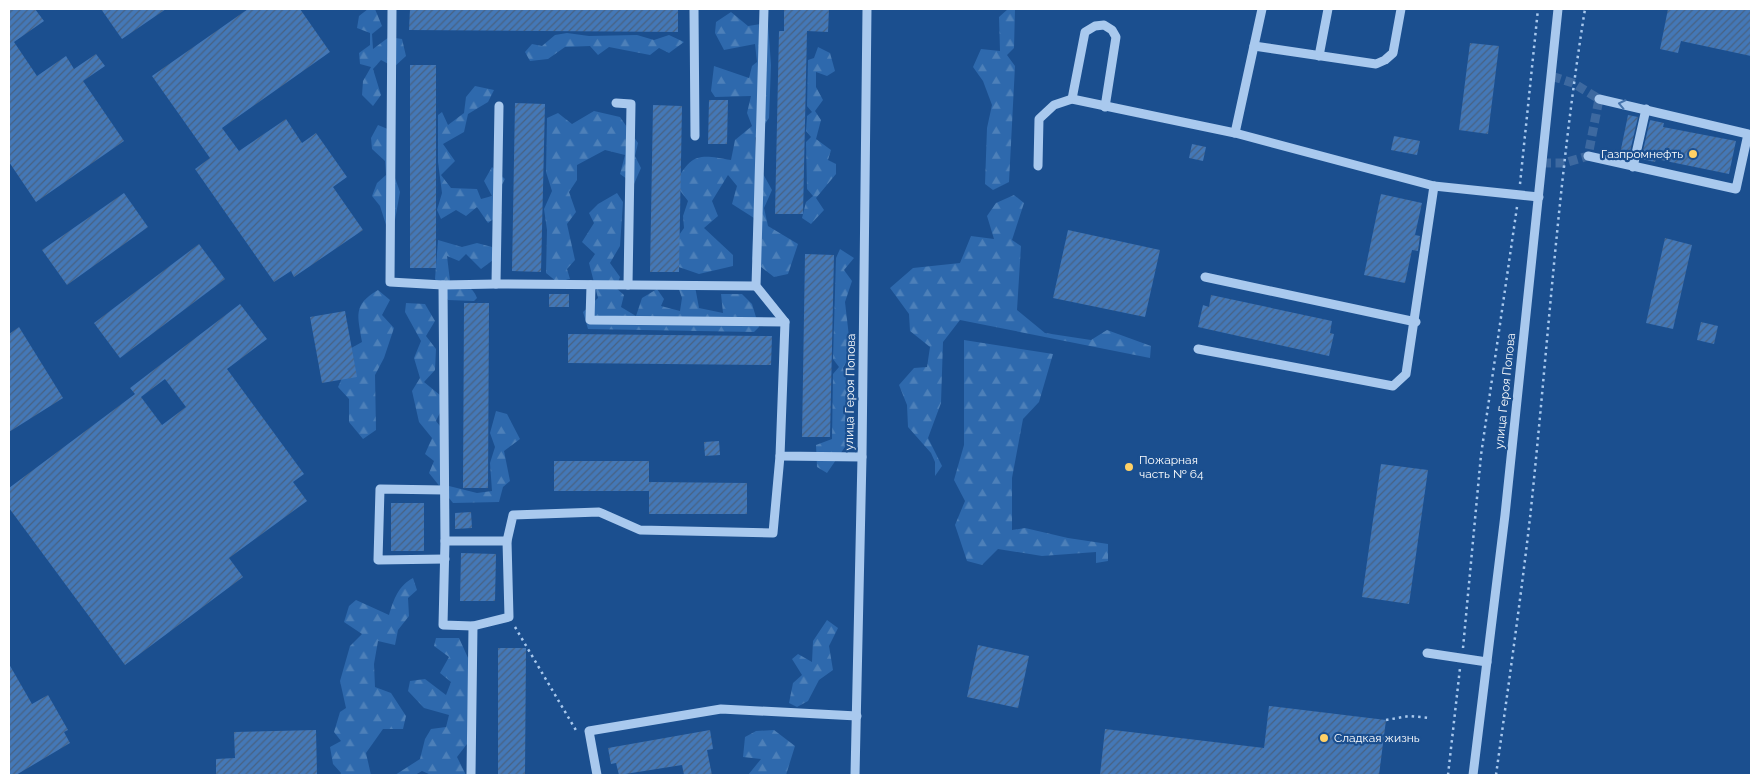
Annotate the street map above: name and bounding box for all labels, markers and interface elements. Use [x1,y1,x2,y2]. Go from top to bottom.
one-way arrow [1618,99,1627,110]
place label: Газпромнефть [1601,147,1683,161]
marker: Газпромнефть [1687,148,1699,160]
street label: улица Героя Попова [1492,332,1518,450]
street label: улица Героя Попова [842,334,858,450]
place label: Пожарная часть № 64 [1139,453,1204,481]
marker: Пожарная часть № 64 [1123,461,1135,473]
place label: Сладкая жизнь [1334,731,1420,745]
marker: Сладкая жизнь [1318,732,1330,744]

